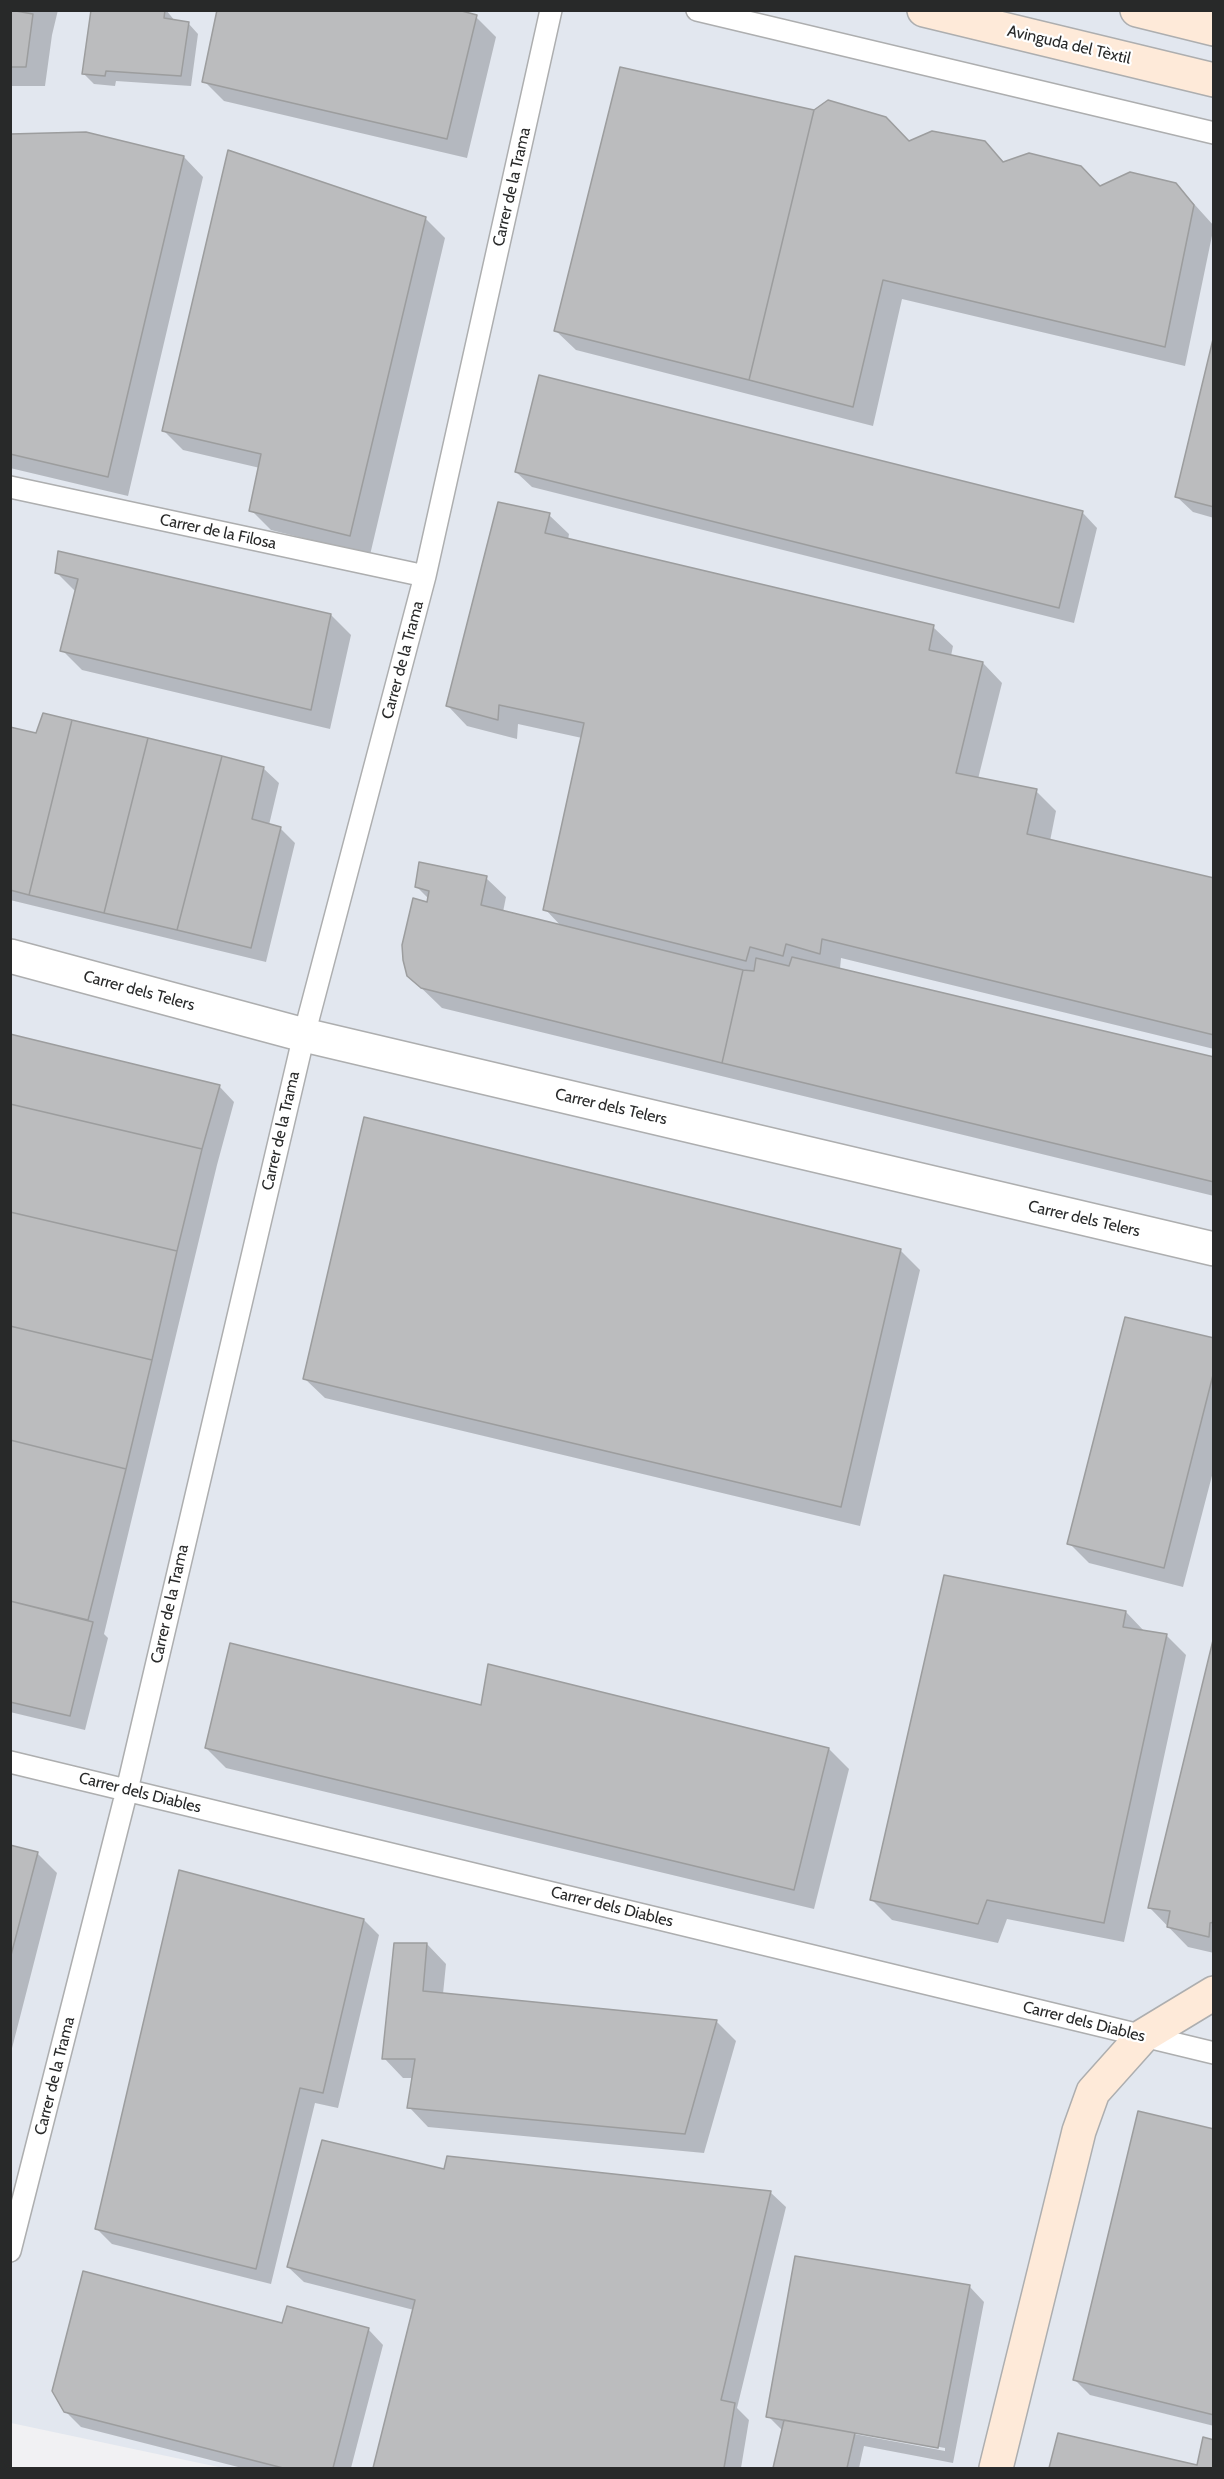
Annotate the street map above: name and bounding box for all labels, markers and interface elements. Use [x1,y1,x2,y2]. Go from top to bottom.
street label: Avinguda del Tèxtil [1005,21,1133,69]
street label: Carrer de la Trama [489,126,535,248]
street label: Carrer de la Filosa [158,510,278,554]
street label: Carrer de la Trama [378,599,428,721]
street label: Carrer dels Telers [81,967,197,1015]
street label: Carrer de la Trama [258,1070,304,1192]
street label: Carrer dels Telers [553,1085,669,1129]
street label: Carrer dels Telers [1026,1197,1142,1241]
street label: Carrer de la Trama [147,1543,193,1665]
street label: Carrer dels Diables [77,1769,203,1817]
street label: Carrer dels Diables [549,1883,675,1931]
street label: Carrer dels Diables [1021,1998,1147,2046]
street label: Carrer de la Trama [31,2015,79,2137]

